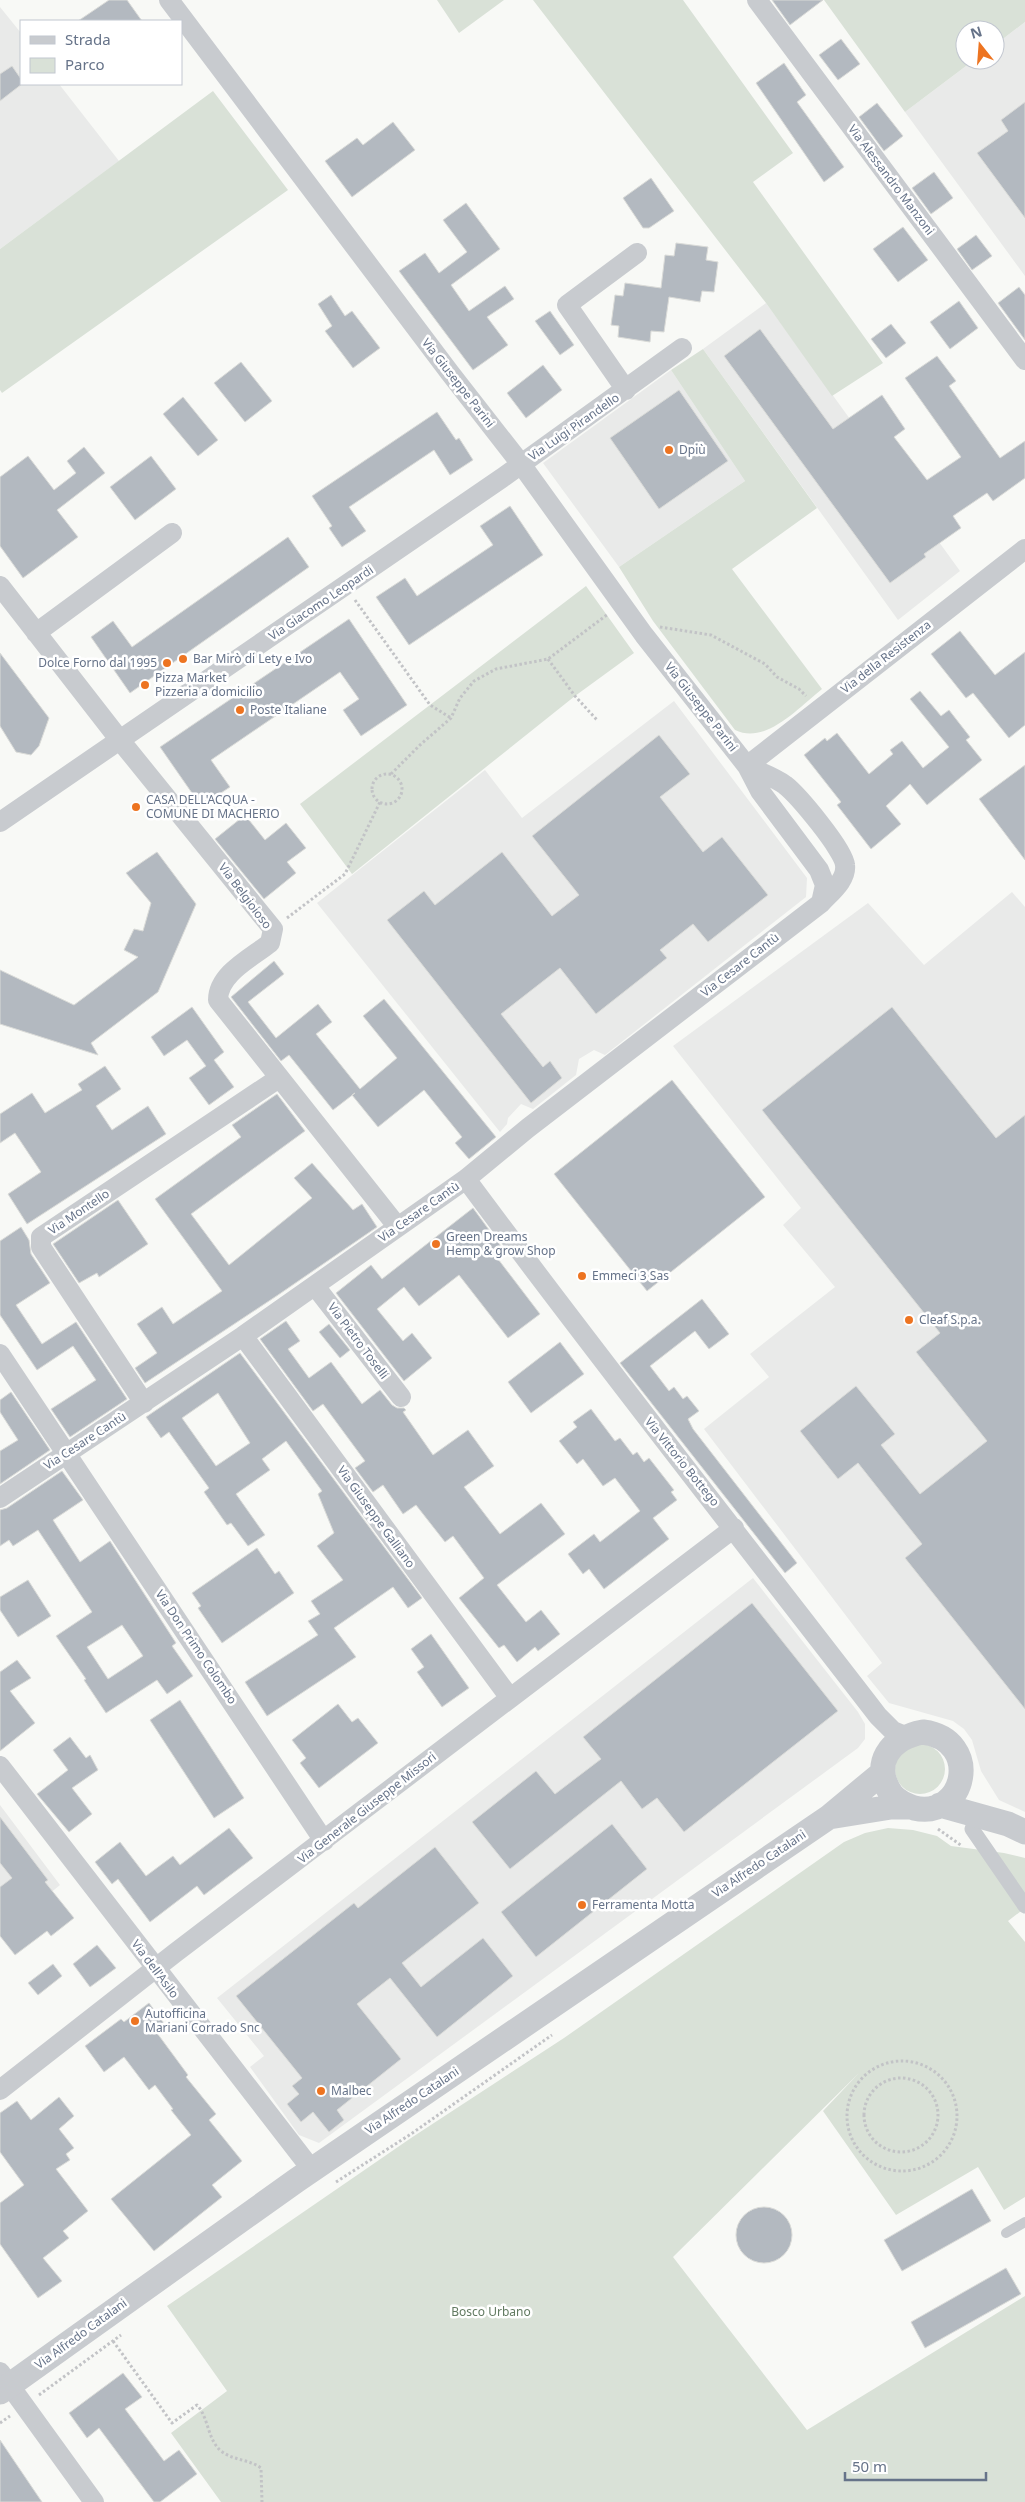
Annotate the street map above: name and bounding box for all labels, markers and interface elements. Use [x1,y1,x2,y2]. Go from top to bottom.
legend [20,20,182,85]
north arrow [955,20,1005,70]
text: N [968,21,984,43]
text: Strada [65,29,111,49]
text: Parco [65,54,105,74]
street label: Via Alessandro Manzoni [844,121,939,238]
street label: Via Giuseppe Parini [418,334,499,431]
street label: Via Luigi Pirandello [525,389,623,464]
place label: Dpiù [679,441,706,458]
marker: Dpiù [663,444,675,456]
street label: Via Giacomo Leopardi [265,561,376,644]
street label: Via della Resistenza [837,616,934,697]
place label: Bar Mirò di Lety e Ivo [193,650,312,667]
marker: Bar Mirò di Lety e Ivo [177,653,189,665]
place label: Dolce Forno dal 1995 [38,654,157,671]
marker: Dolce Forno dal 1995 [161,657,173,669]
street label: Via Giuseppe Parini [661,658,742,755]
place label: Pizza Market Pizzeria a domicilio [155,669,262,700]
marker: Pizza Market Pizzeria a domicilio [139,679,151,691]
place label: Poste Italiane [250,701,327,718]
marker: Poste Italiane [234,704,246,716]
place label: CASA DELL'ACQUA - COMUNE DI MACHERIO [146,791,280,822]
marker: CASA DELL'ACQUA - COMUNE DI MACHERIO [130,801,142,813]
street label: Via Belgioioso [215,859,276,932]
street label: Via Cesare Cantù [697,929,782,1001]
street label: Via Cesare Cantù [375,1177,463,1246]
street label: Via Montello [45,1185,113,1238]
place label: Green Dreams Hemp & grow Shop [446,1228,556,1259]
marker: Green Dreams Hemp & grow Shop [430,1238,442,1250]
place label: Emmeci 3 Sas [592,1267,669,1284]
marker: Emmeci 3 Sas [576,1270,588,1282]
street label: Via Pietro Toselli [324,1299,393,1382]
place label: Cleaf S.p.a. [919,1311,981,1328]
marker: Cleaf S.p.a. [903,1314,915,1326]
street label: Via Cesare Cantù [40,1408,129,1474]
street label: Via Vittorio Bottego [641,1414,724,1510]
street label: Via Giuseppe Galliano [333,1462,419,1571]
street label: Via Don Primo Colombo [152,1586,241,1707]
street label: Via Generale Giuseppe Missori [294,1748,439,1867]
street label: Via Alfredo Catalani [708,1826,809,1901]
place label: Ferramenta Motta [592,1896,695,1913]
marker: Ferramenta Motta [576,1899,588,1911]
street label: Via dell'Asilo [128,1936,183,2001]
place label: Autofficina Mariani Corrado Snc [145,2005,260,2036]
marker: Autofficina Mariani Corrado Snc [129,2015,141,2027]
street label: Via Alfredo Catalani [361,2063,462,2138]
place label: Malbec [331,2082,372,2099]
marker: Malbec [315,2085,327,2097]
street label: Via Alfredo Catalani [31,2294,130,2373]
park label: Bosco Urbano [451,2303,531,2320]
scale bar [845,2450,986,2482]
text: 50 m [852,2456,887,2476]

